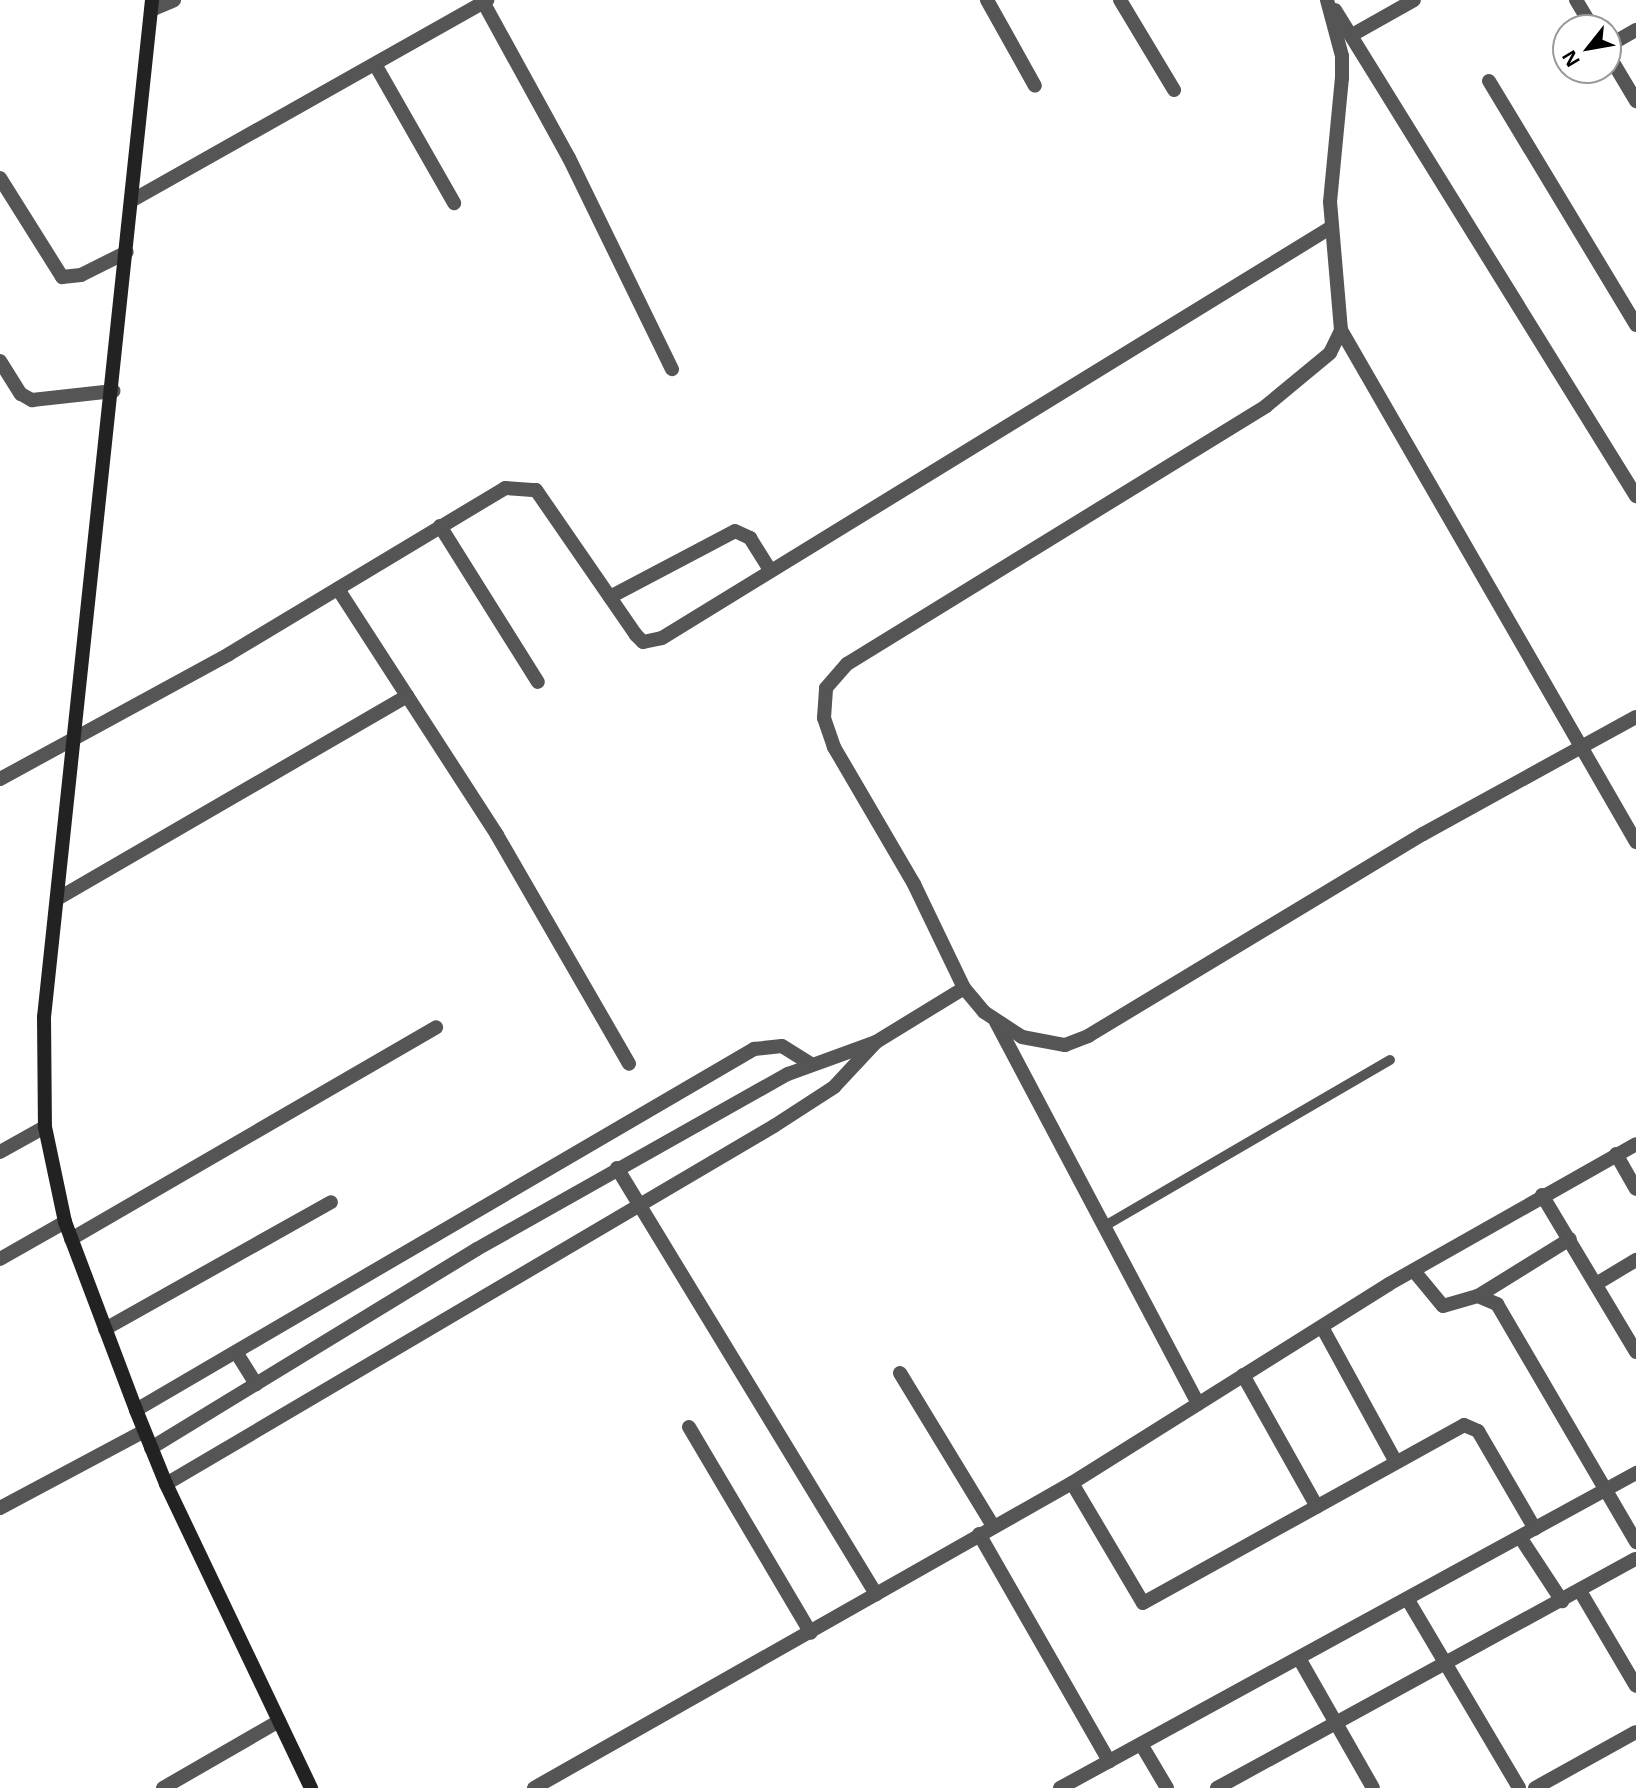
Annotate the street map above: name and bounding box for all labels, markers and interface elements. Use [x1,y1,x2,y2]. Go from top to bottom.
north arrow [1552,14,1622,84]
text: N [1556,45,1586,72]

